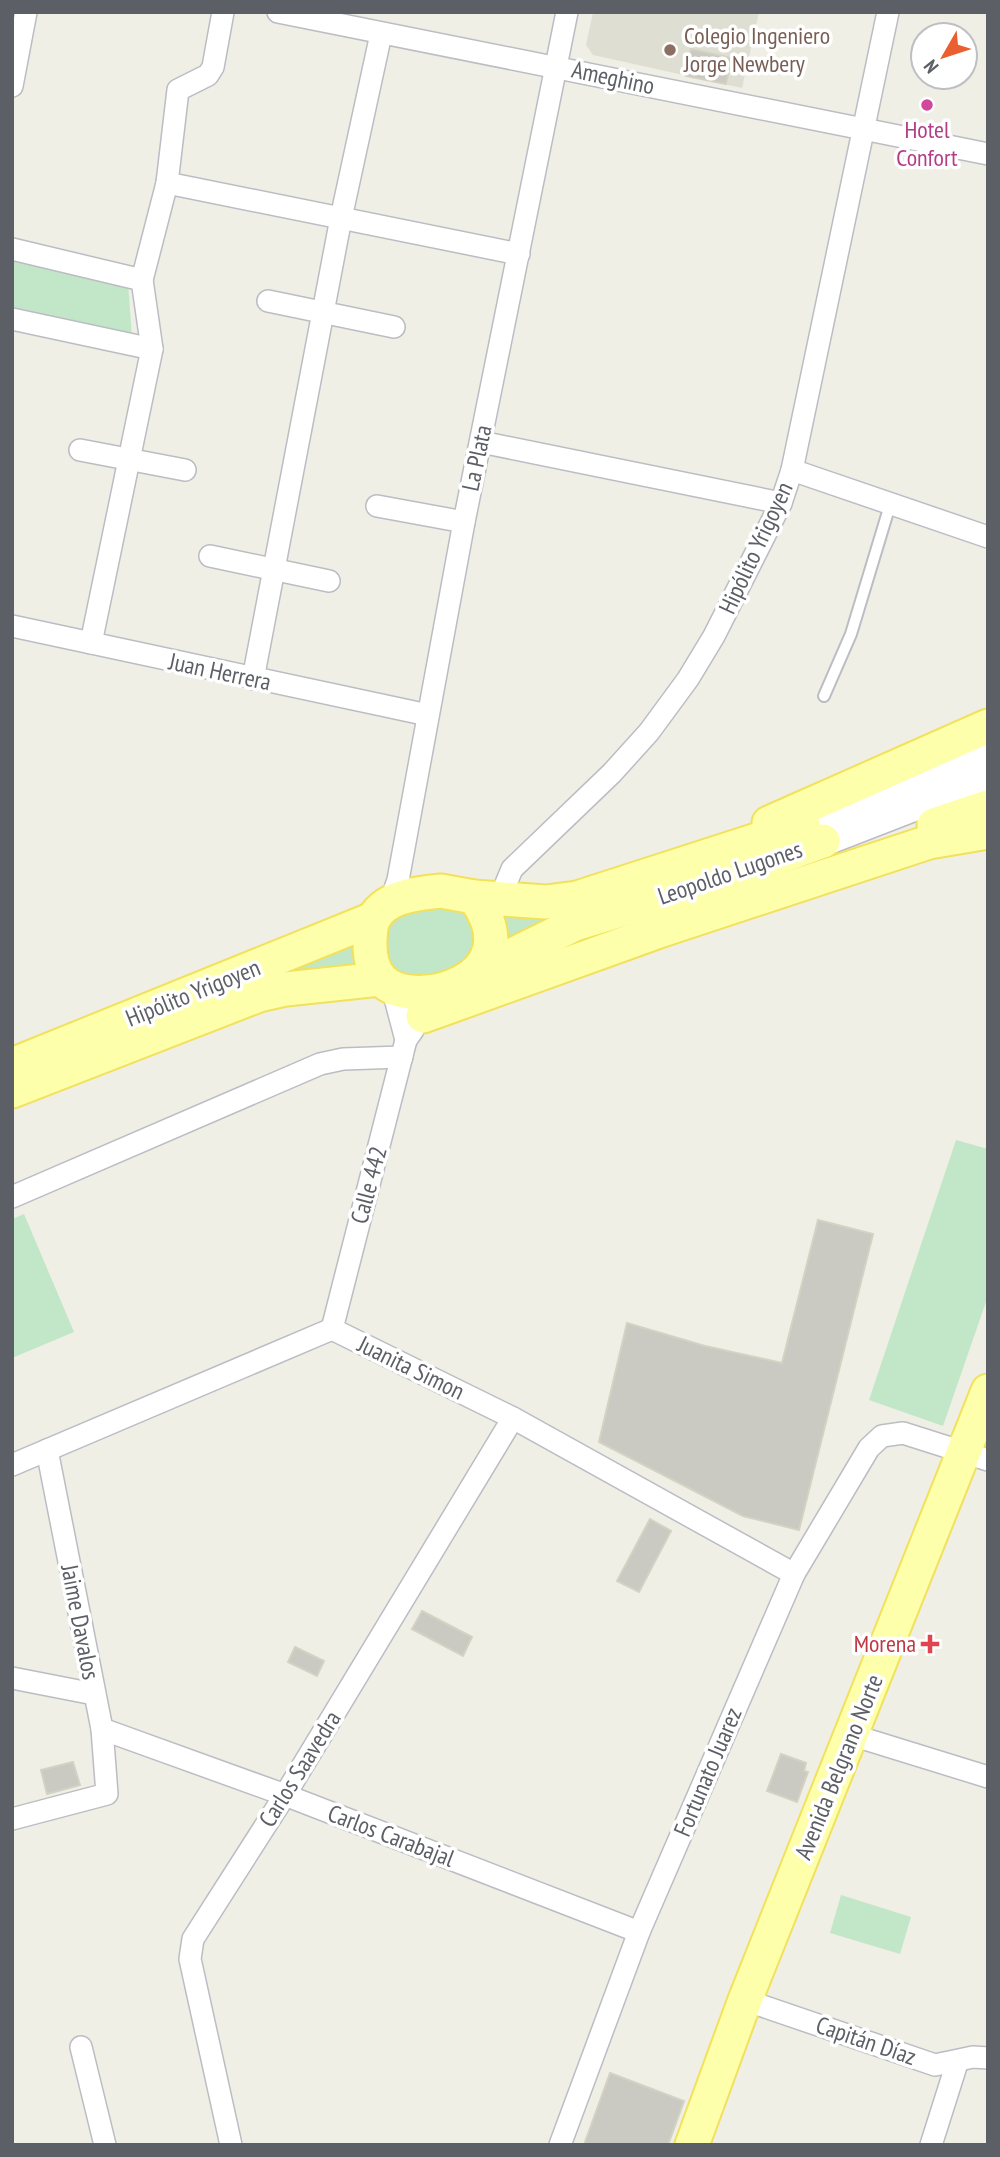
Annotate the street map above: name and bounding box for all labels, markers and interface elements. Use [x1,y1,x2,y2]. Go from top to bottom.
place label: Colegio Ingeniero Jorge Newbery [683,20,830,79]
north arrow [909,21,979,91]
marker: Colegio Ingeniero Jorge Newbery [662,42,678,58]
street label: Ameghino [569,54,657,101]
text: N [918,55,943,78]
marker: Hotel Confort [919,97,935,113]
place label: Hotel Confort [896,114,958,173]
street label: La Plata [454,422,499,494]
street label: Hipólito Yrigoyen [711,477,800,619]
street label: Juan Herrera [165,645,274,697]
street label: Leopoldo Lugones [654,833,806,912]
street label: Hipólito Yrigoyen [121,952,265,1034]
street label: Calle 442 [343,1143,394,1227]
street label: Juanita Simon [352,1328,470,1407]
street label: Jaime Davalos [54,1561,107,1682]
place label: Morena [854,1628,916,1659]
marker: Morena [922,1636,938,1652]
street label: Avenida Belgrano Norte [787,1670,890,1864]
street label: Fortunato Juarez [666,1703,749,1841]
street label: Carlos Saavedra [252,1705,348,1833]
street label: Carlos Carabajal [324,1797,459,1874]
street label: Capitán Díaz [812,2009,920,2072]

